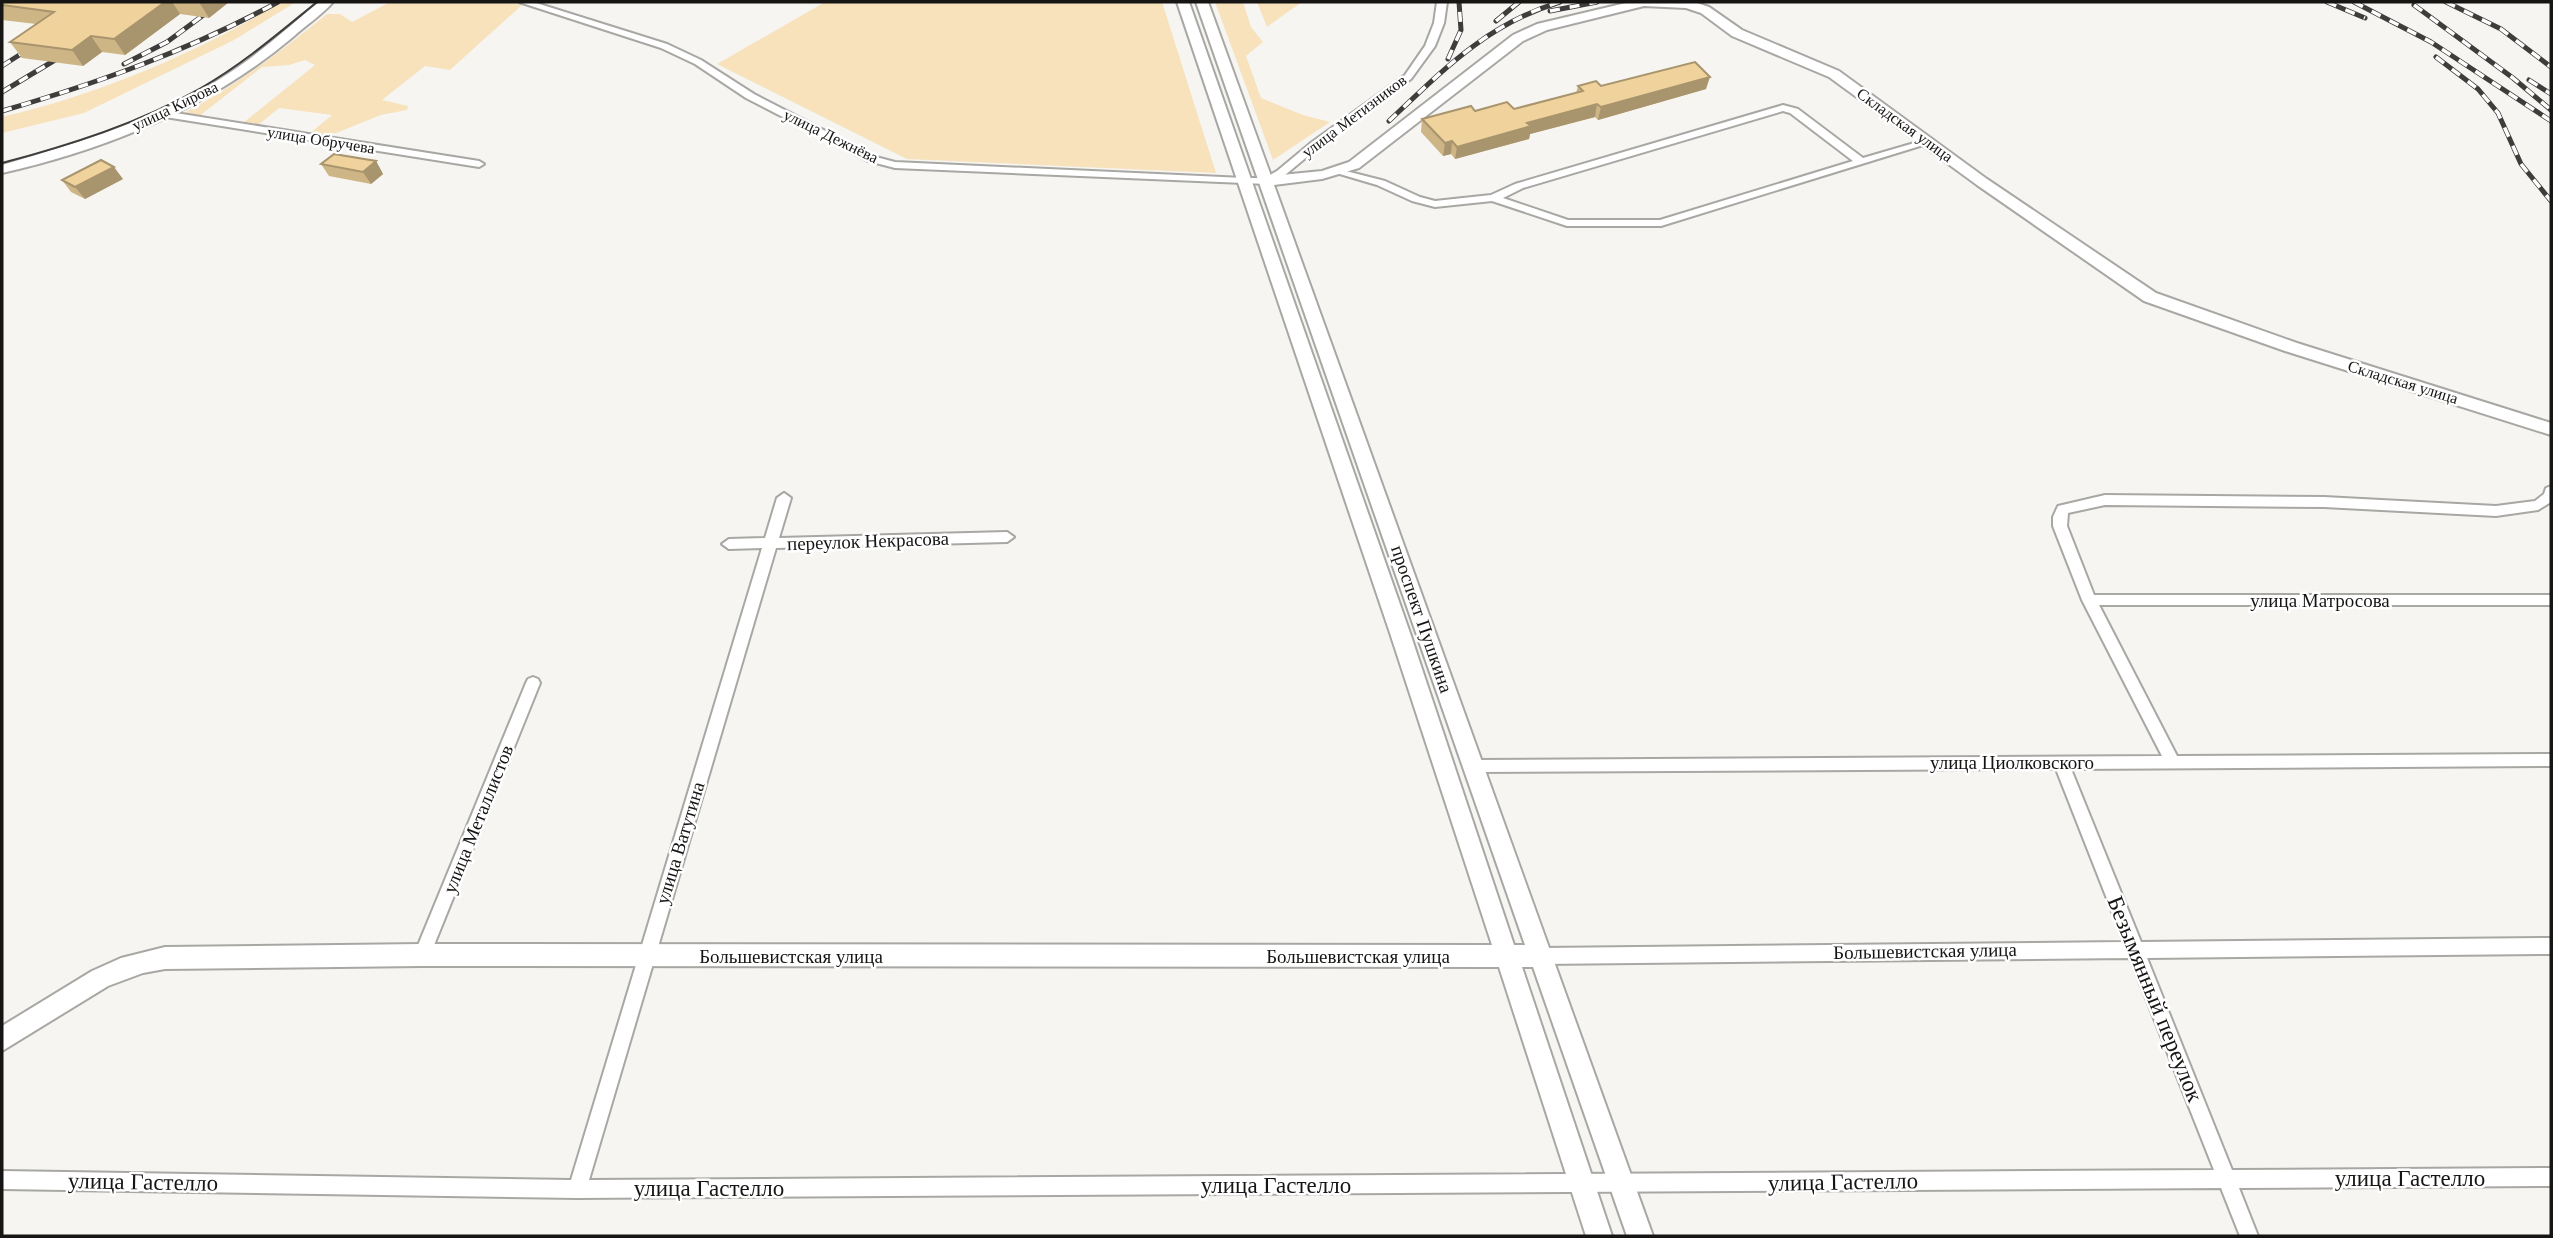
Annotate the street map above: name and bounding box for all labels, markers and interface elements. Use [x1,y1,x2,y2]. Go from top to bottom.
street label: улица Метизников [1299,71,1410,162]
street label: улица Кирова [129,78,221,135]
street label: Складская улица [1853,85,1956,166]
street label: улица Дежнёва [781,106,881,167]
street label: улица Обручева [266,123,376,158]
street label: Складская улица [2346,357,2460,408]
street label: переулок Некрасова [787,528,950,554]
street label: проспект Пушкина [1387,543,1457,696]
street label: улица Матросова [2250,590,2390,611]
street label: улица Металлистов [439,742,517,896]
street label: улица Циолковского [1930,752,2094,773]
street label: улица Ватутина [651,779,709,907]
street label: Безымянный переулок [2102,892,2208,1106]
street label: Большевистская улица [1833,939,2018,963]
street label: Большевистская улица [699,946,883,967]
street label: Большевистская улица [1266,946,1450,967]
street label: улица Гастелло [2335,1166,2485,1191]
street label: улица Гастелло [68,1168,218,1196]
street label: улица Гастелло [1768,1168,1918,1196]
street label: улица Гастелло [1201,1173,1351,1198]
street label: улица Гастелло [634,1176,784,1201]

